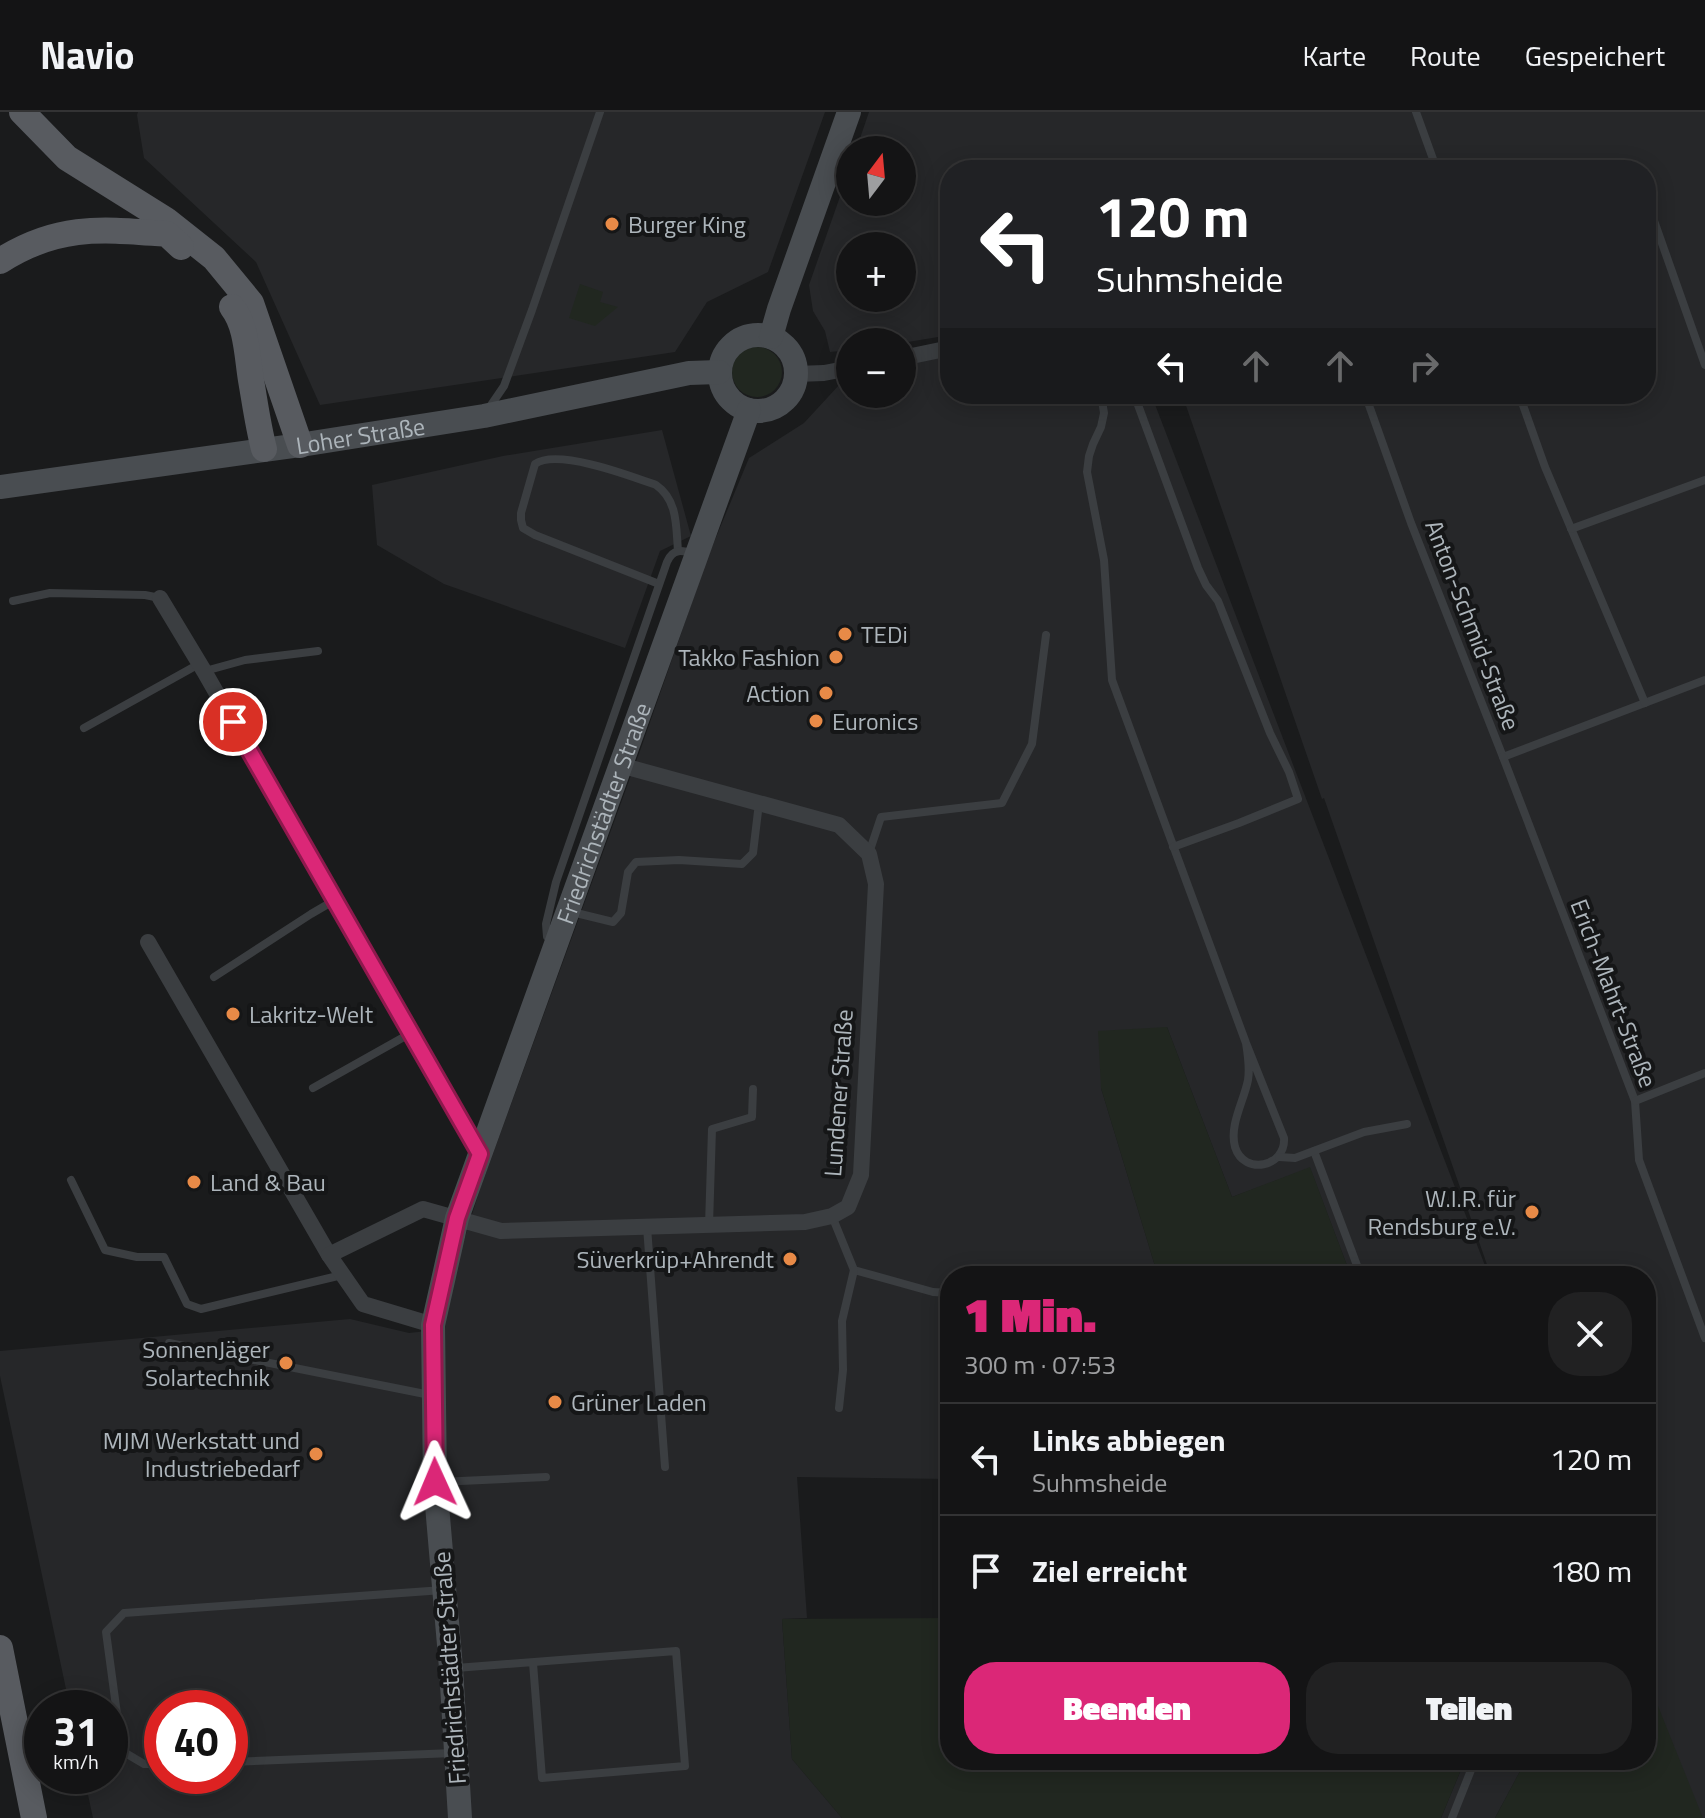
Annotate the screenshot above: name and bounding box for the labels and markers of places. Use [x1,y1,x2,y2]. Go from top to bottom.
place label: Burger King [628,206,746,242]
marker: Burger King [603,215,621,233]
place label: TEDi [861,616,908,652]
marker: TEDi [836,625,854,643]
place label: Takko Fashion [678,639,820,675]
marker: Takko Fashion [827,648,845,666]
place label: Action [746,675,810,711]
marker: Action [817,684,835,702]
pin [199,688,267,756]
place label: Euronics [832,703,918,739]
marker: Euronics [807,712,825,730]
place label: Lakritz-Welt [249,996,374,1032]
marker: Lakritz-Welt [224,1005,242,1023]
place label: Land & Bau [210,1164,326,1200]
marker: Land & Bau [185,1173,203,1191]
place label: W.I.R. für Rendsburg e.V. [1368,1180,1516,1244]
marker: W.I.R. für Rendsburg e.V. [1523,1203,1541,1221]
place label: Süverkrüp+Ahrendt [576,1241,775,1277]
marker: Süverkrüp+Ahrendt [781,1250,799,1268]
place label: SonnenJäger Solartechnik [142,1331,270,1395]
marker: SonnenJäger Solartechnik [277,1354,295,1372]
place label: Grüner Laden [571,1384,707,1420]
marker: Grüner Laden [546,1393,564,1411]
place label: MJM Werkstatt und Industriebedarf [103,1422,300,1486]
marker: MJM Werkstatt und Industriebedarf [307,1445,325,1463]

